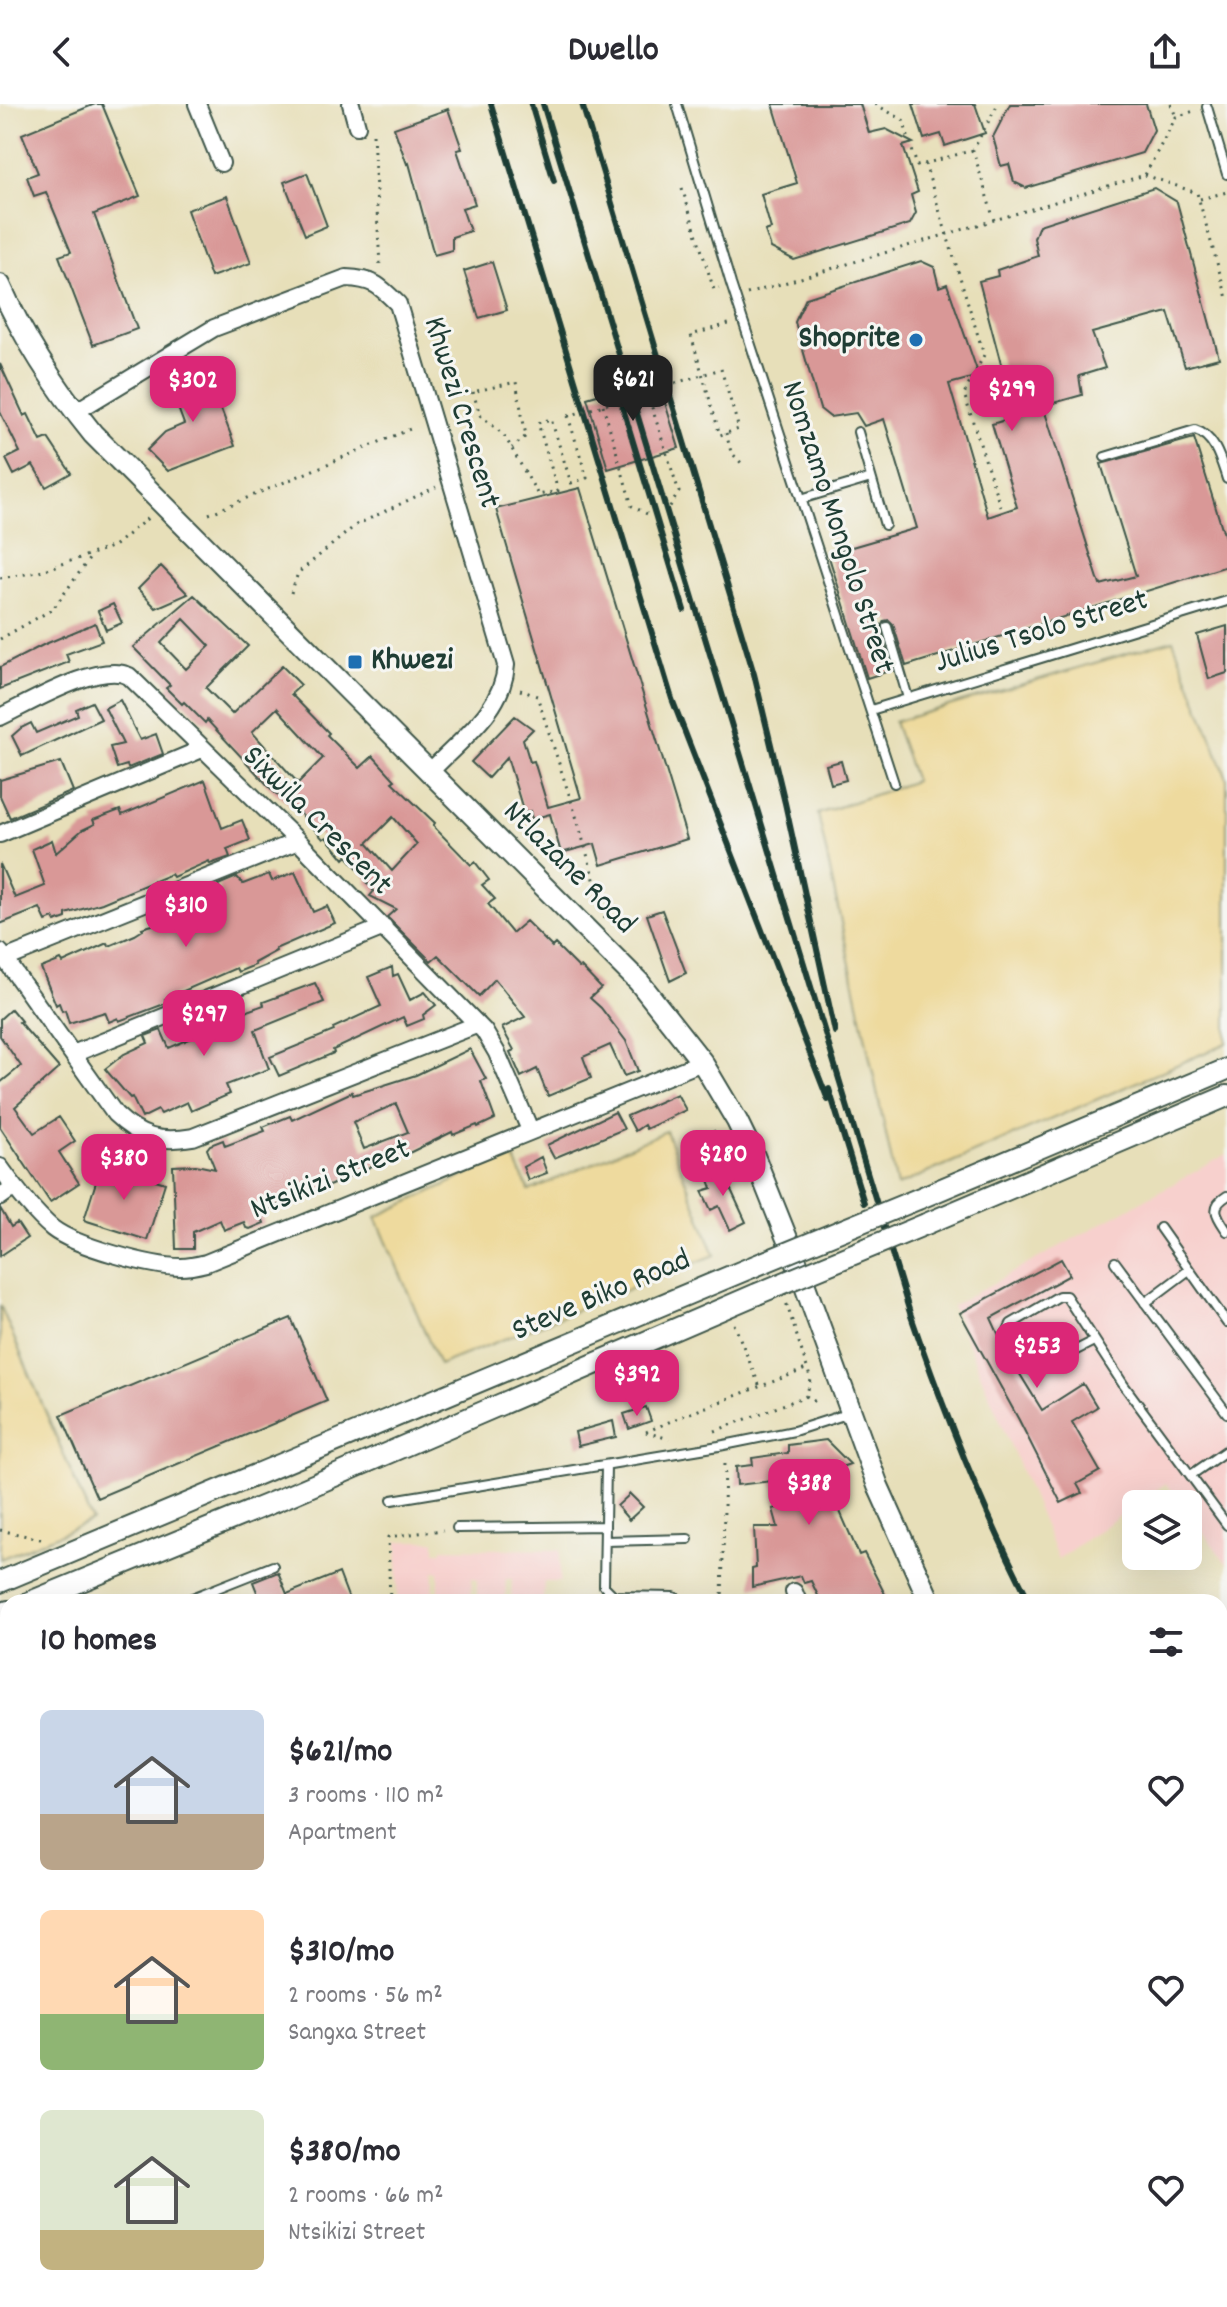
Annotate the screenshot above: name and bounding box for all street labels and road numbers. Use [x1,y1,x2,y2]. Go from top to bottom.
street label: Khwezi Crescent [409,311,511,515]
street label: Nomzamo Mongolo Street [767,376,905,681]
street label: Julius Tsolo Street [930,579,1155,687]
street label: Sixwila Crescent [230,736,402,908]
street label: Ntlazane Road [490,791,646,947]
street label: Ntsikizi Street [244,1128,418,1234]
street label: Steve Biko Road [505,1239,699,1355]

